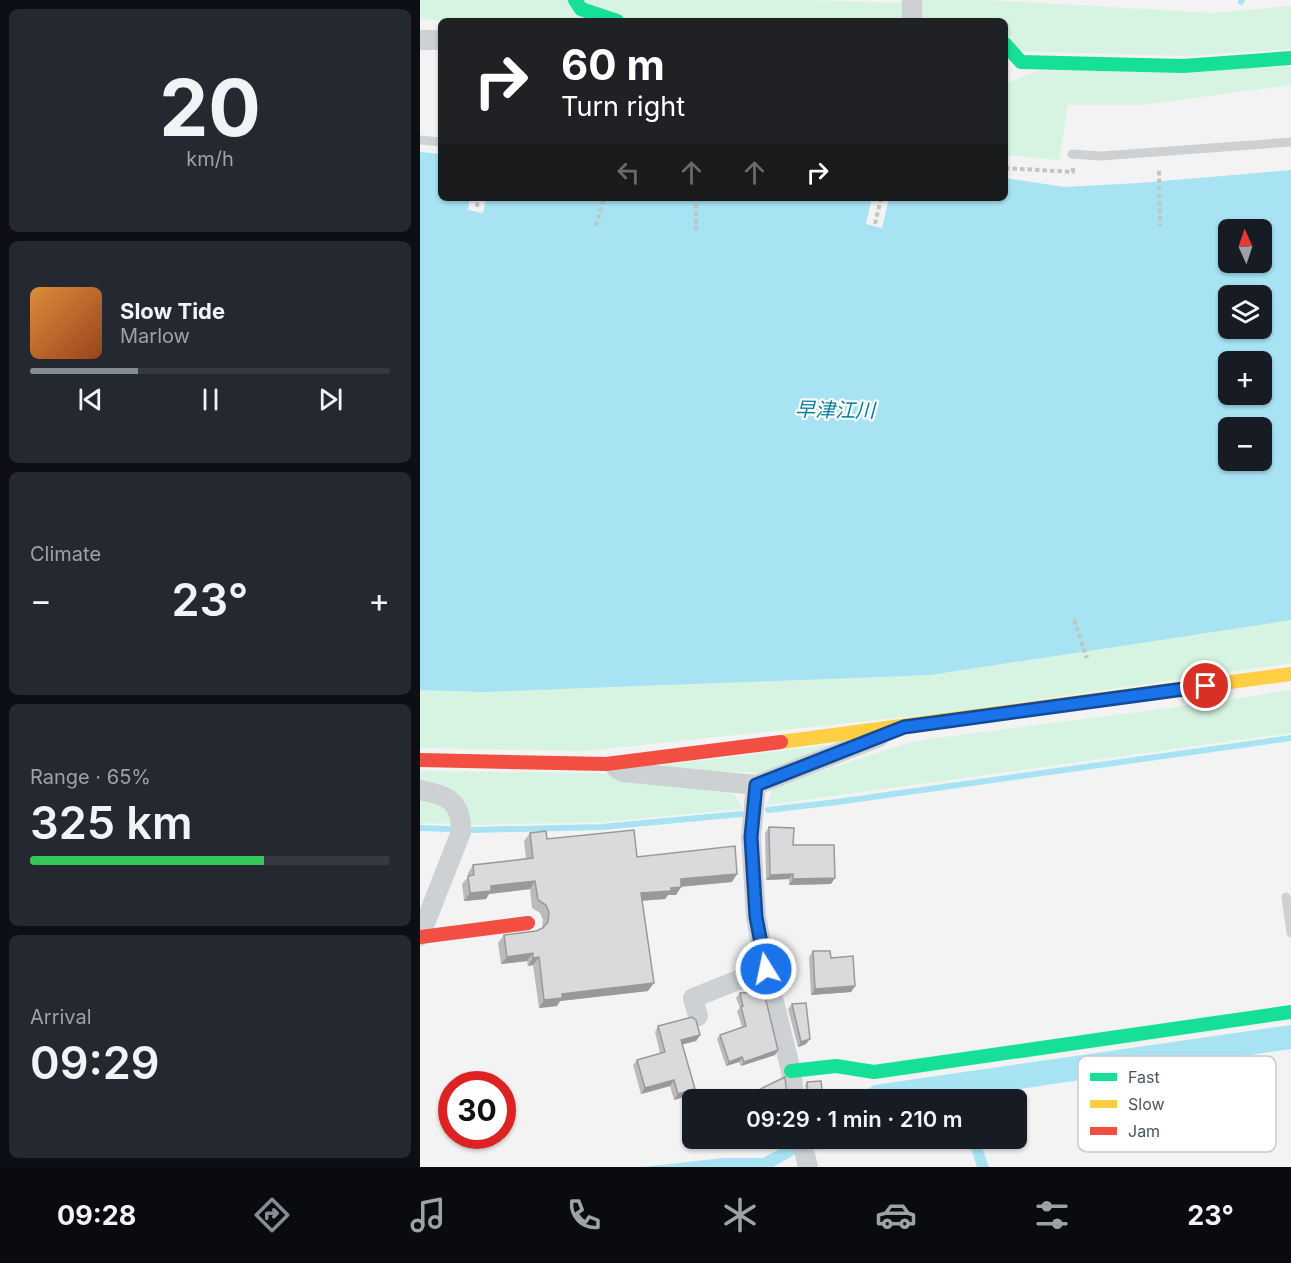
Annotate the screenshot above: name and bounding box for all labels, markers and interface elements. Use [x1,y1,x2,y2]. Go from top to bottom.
text: 60 m [561,39,665,90]
icon: right [462,42,540,120]
text: 20 [159,60,261,155]
text: Turn right [561,90,685,123]
text: km/h [186,147,234,171]
icon: left [612,156,645,189]
icon: ahead [675,156,708,189]
icon: ahead [738,156,771,189]
icon: right [801,156,834,189]
north arrow [1218,219,1272,273]
map controls [1218,219,1272,471]
button: layers [1218,285,1272,339]
text: Slow Tide [120,298,225,324]
text: Marlow [120,324,190,348]
button: + [1218,351,1272,405]
icon: previous [74,383,107,416]
icon: pause [194,383,227,416]
icon: next [314,383,347,416]
water label: 早津江川 [795,397,877,423]
button: − [1218,417,1272,471]
text: Climate [30,542,101,566]
text: 23° [172,572,248,627]
text: − [30,580,52,620]
text: + [368,580,390,620]
pin [1180,660,1231,711]
icon: arrive [1189,669,1222,702]
text: Range · 65% [30,765,151,789]
text: 325 km [30,795,192,850]
position arrow [734,937,798,1001]
text: Arrival [30,1005,92,1029]
text: 09:29 [30,1035,160,1090]
legend [1078,1056,1276,1152]
text: Fast [1128,1067,1160,1087]
speed limit sign: 30 [438,1071,516,1149]
text: Slow [1128,1094,1165,1114]
text: 09:29 · 1 min · 210 m [746,1106,963,1132]
text: Jam [1128,1121,1160,1141]
icon: directions [251,1194,293,1236]
icon: music [407,1194,449,1236]
icon: phone [563,1194,605,1236]
icon: climate [719,1194,761,1236]
icon: car [875,1194,917,1236]
icon: filters [1031,1194,1073,1236]
text: 09:28 [57,1199,136,1232]
text: 23° [1187,1199,1234,1232]

